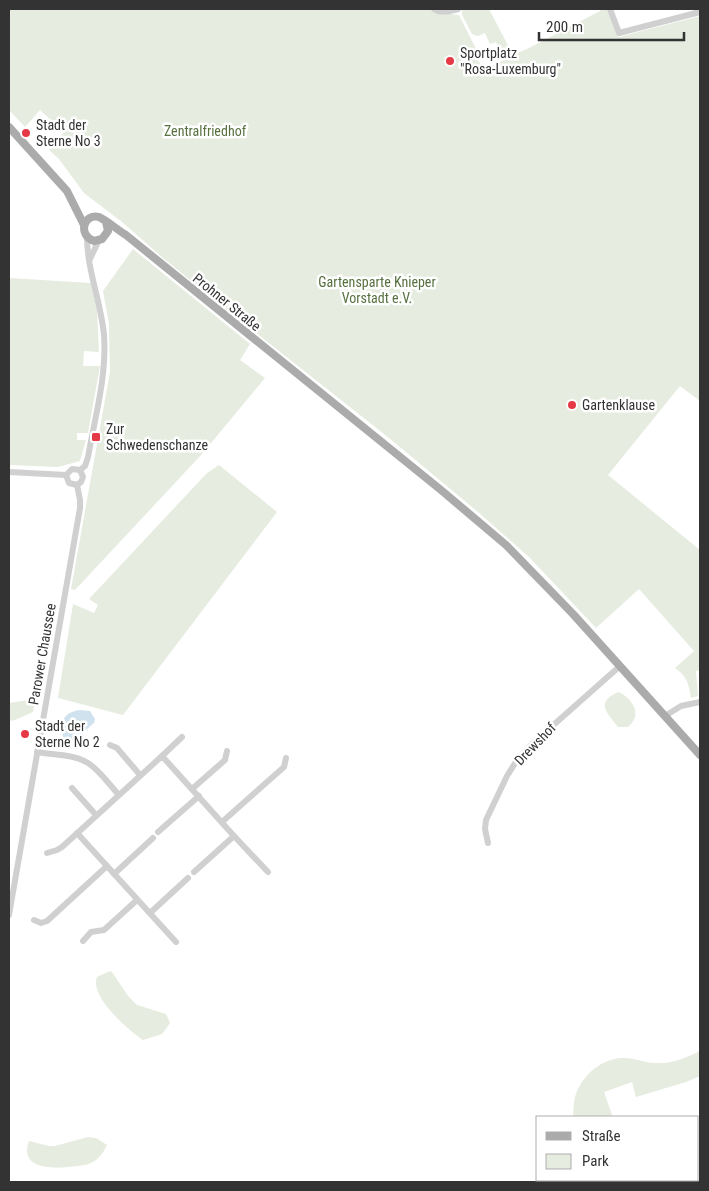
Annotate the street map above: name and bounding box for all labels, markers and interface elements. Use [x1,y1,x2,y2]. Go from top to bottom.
scale bar [539,10,684,42]
text: 200 m [546,18,583,36]
place label: Sportplatz "Rosa-Luxemburg" [460,45,561,77]
marker: Sportplatz "Rosa-Luxemburg" [444,55,456,67]
place label: Stadt der Sterne No 3 [36,117,101,149]
park label: Zentralfriedhof [164,123,247,139]
marker: Stadt der Sterne No 3 [20,127,32,139]
street label: Prohner Straße [190,270,264,334]
park label: Gartensparte Knieper Vorstadt e.V. [318,274,436,306]
place label: Gartenklause [582,397,655,413]
marker: Gartenklause [566,399,578,411]
place label: Zur Schwedenschanze [106,421,209,453]
marker: Zur Schwedenschanze [90,431,102,443]
street label: Parower Chaussee [25,602,59,706]
place label: Stadt der Sterne No 2 [35,718,100,750]
street label: Drewshof [511,719,559,768]
marker: Stadt der Sterne No 2 [19,728,31,740]
legend [536,1116,699,1181]
text: Straße [582,1127,621,1145]
text: Park [582,1152,609,1170]

